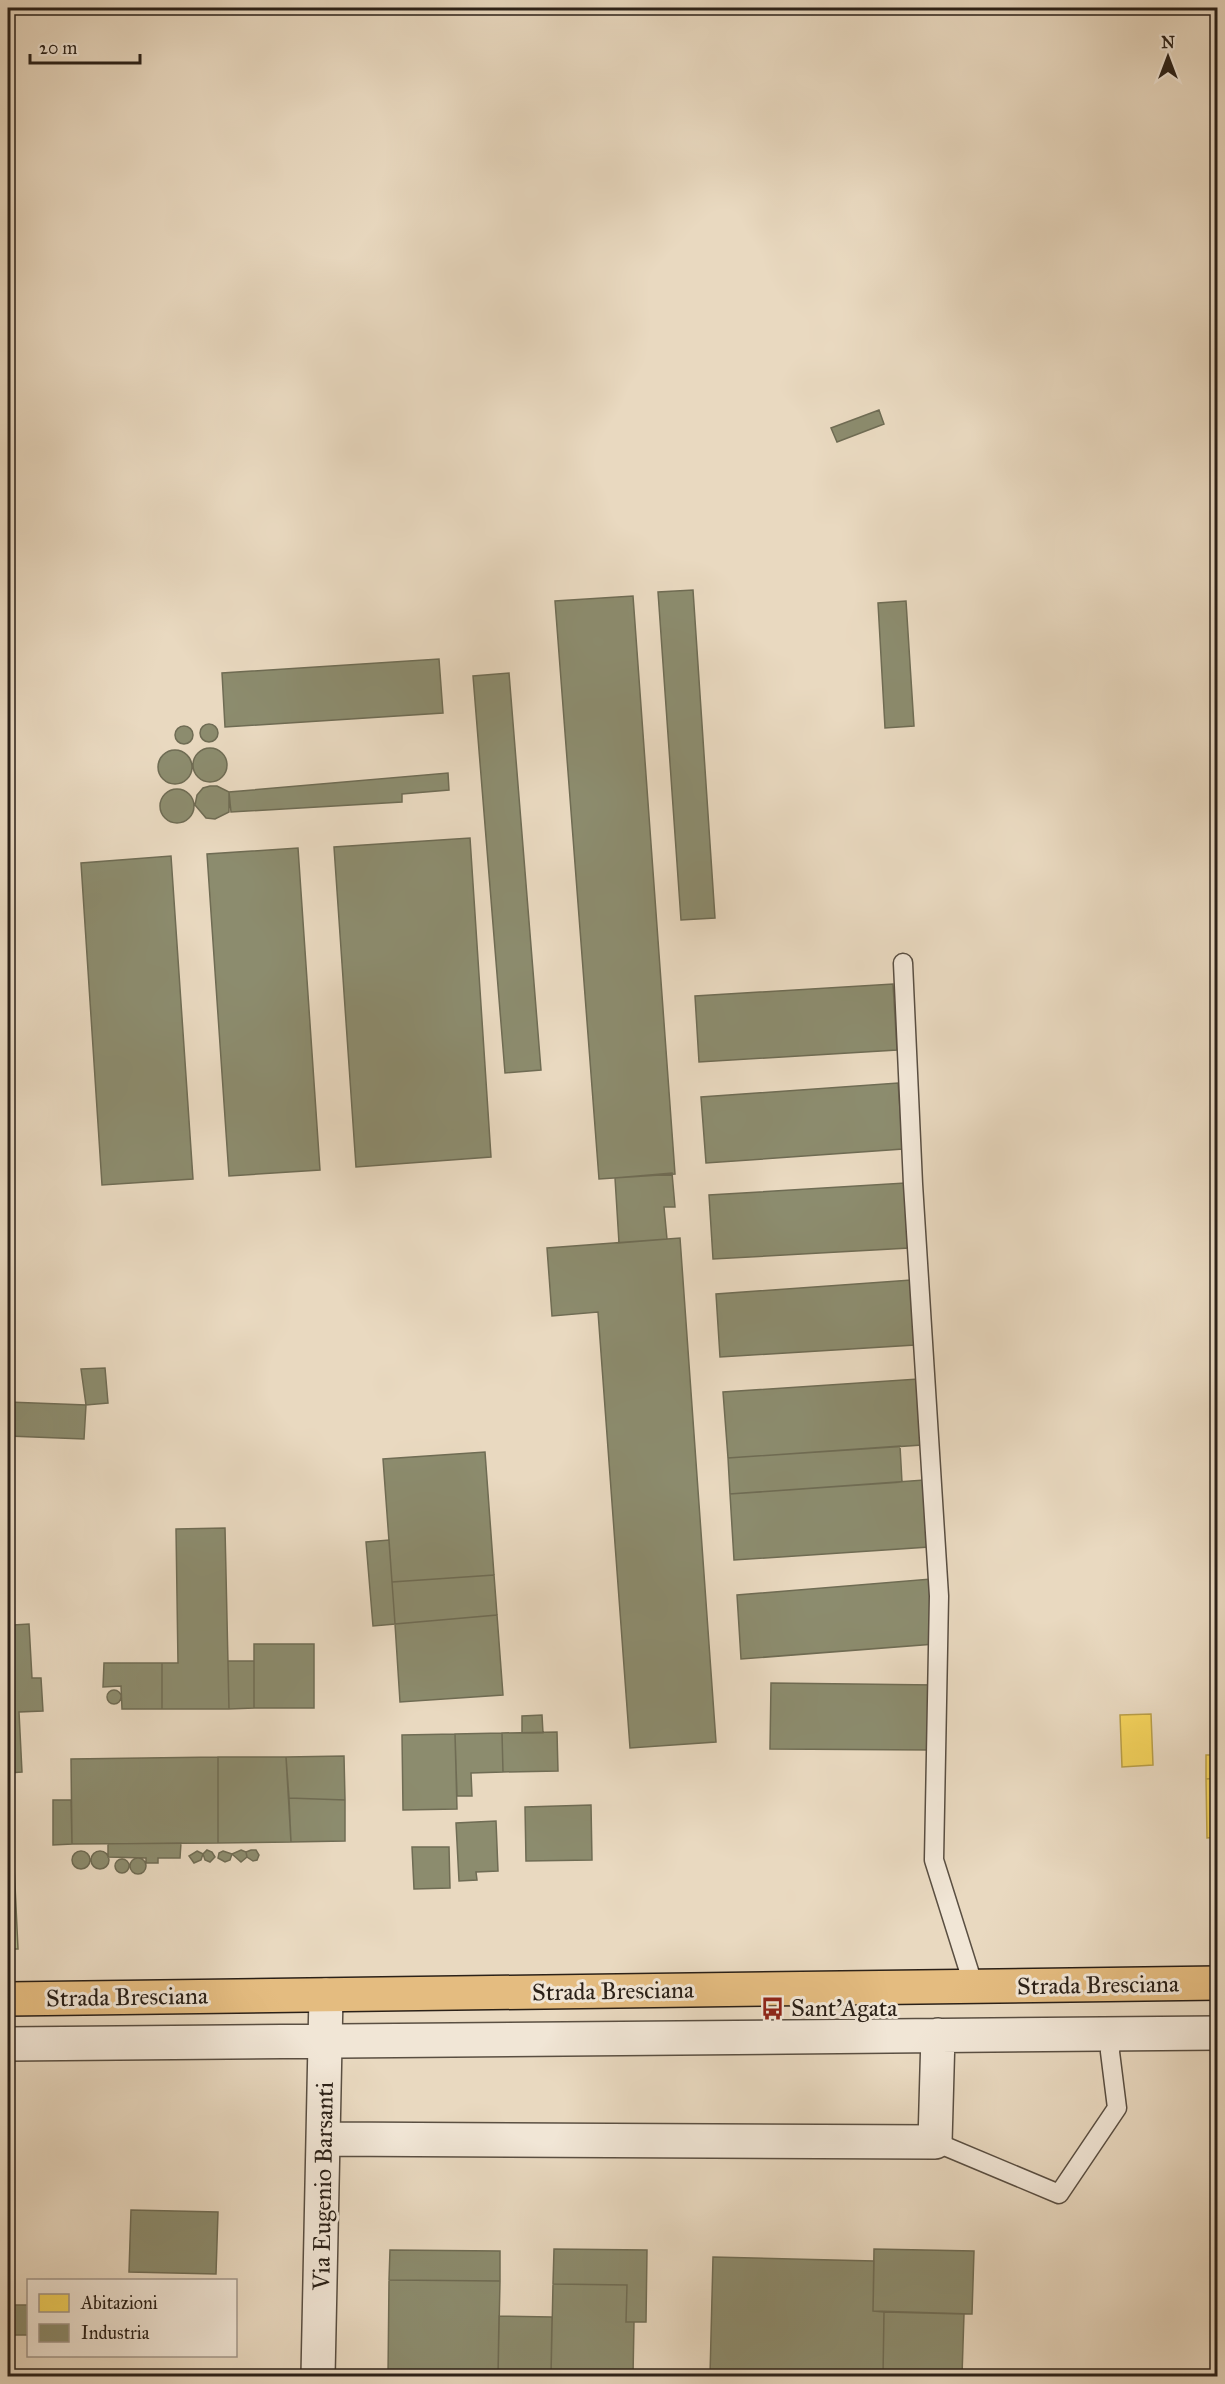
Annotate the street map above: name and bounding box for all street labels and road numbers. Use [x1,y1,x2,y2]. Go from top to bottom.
street label: Strada Bresciana [1017,1969,1180,2001]
street label: Strada Bresciana [532,1975,695,2007]
street label: Strada Bresciana [46,1981,209,2013]
street label: Via Eugenio Barsanti [306,2081,340,2292]

